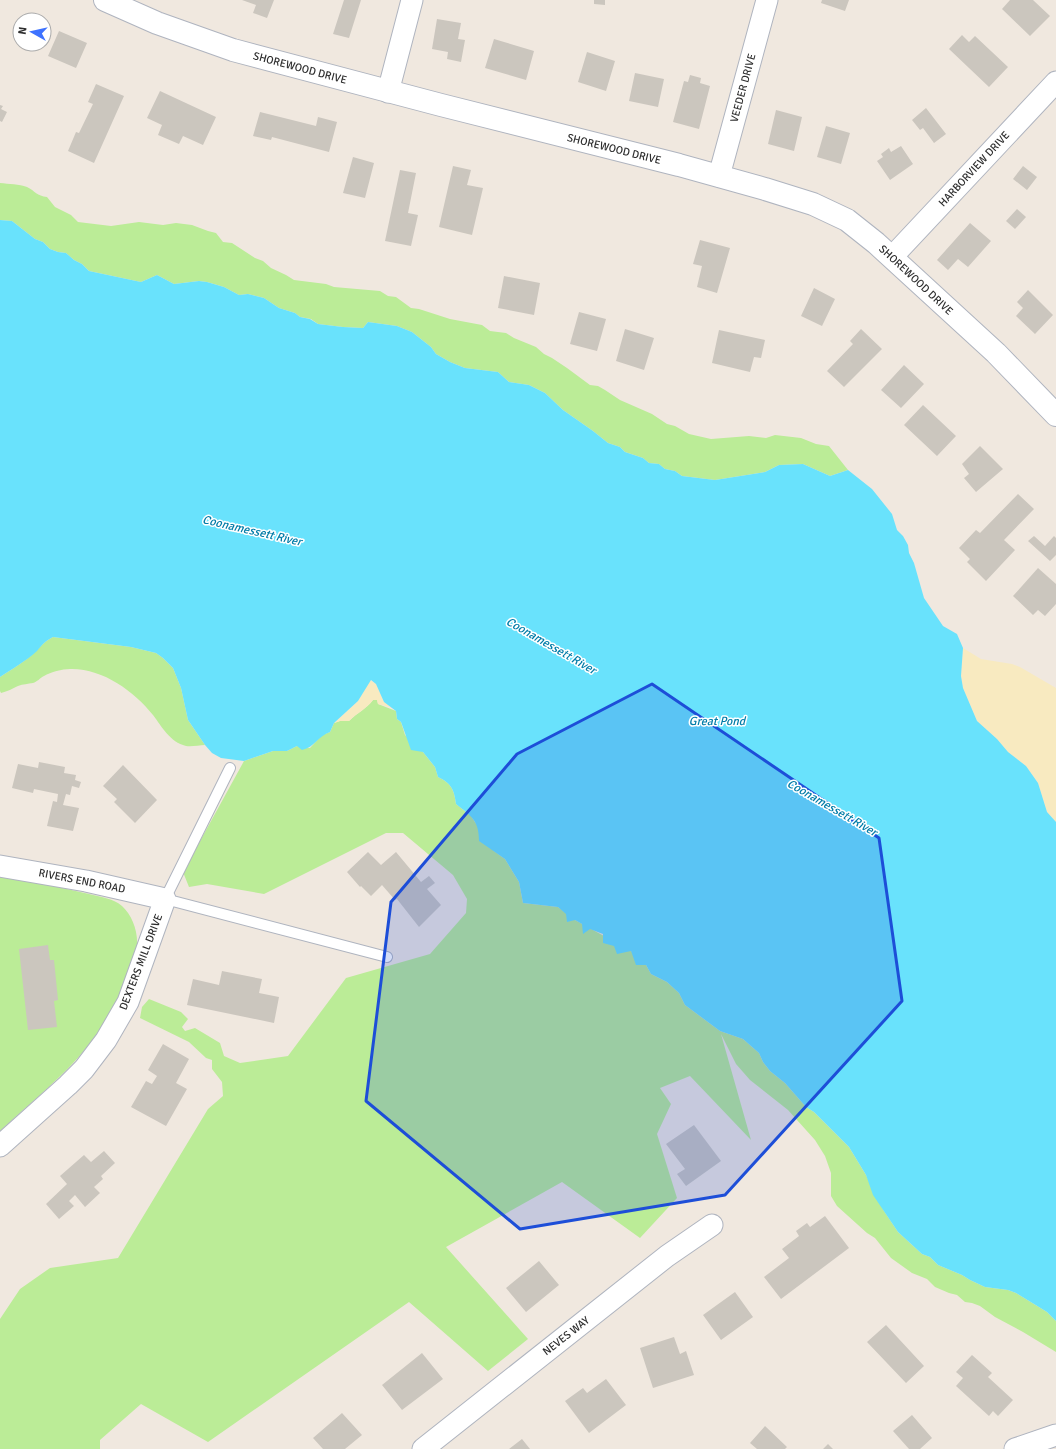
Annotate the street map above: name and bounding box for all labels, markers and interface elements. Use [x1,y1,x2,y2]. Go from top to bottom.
north arrow [12,12,52,52]
text: N [16,26,30,35]
street label: SHOREWOOD DRIVE [252,49,348,87]
street label: VEEDER DRIVE [728,52,758,124]
street label: HARBORVIEW DRIVE [936,129,1012,209]
street label: SHOREWOOD DRIVE [566,131,662,167]
street label: SHOREWOOD DRIVE [876,242,956,318]
water label: Coonamessett River [201,512,305,550]
water label: Coonamessett River [503,614,600,679]
water label: Great Pond [689,714,747,729]
water label: Coonamessett River [784,776,881,841]
street label: RIVERS END ROAD [37,866,127,896]
street label: DEXTERS MILL DRIVE [117,912,165,1012]
street label: NEVES WAY [540,1314,592,1358]

